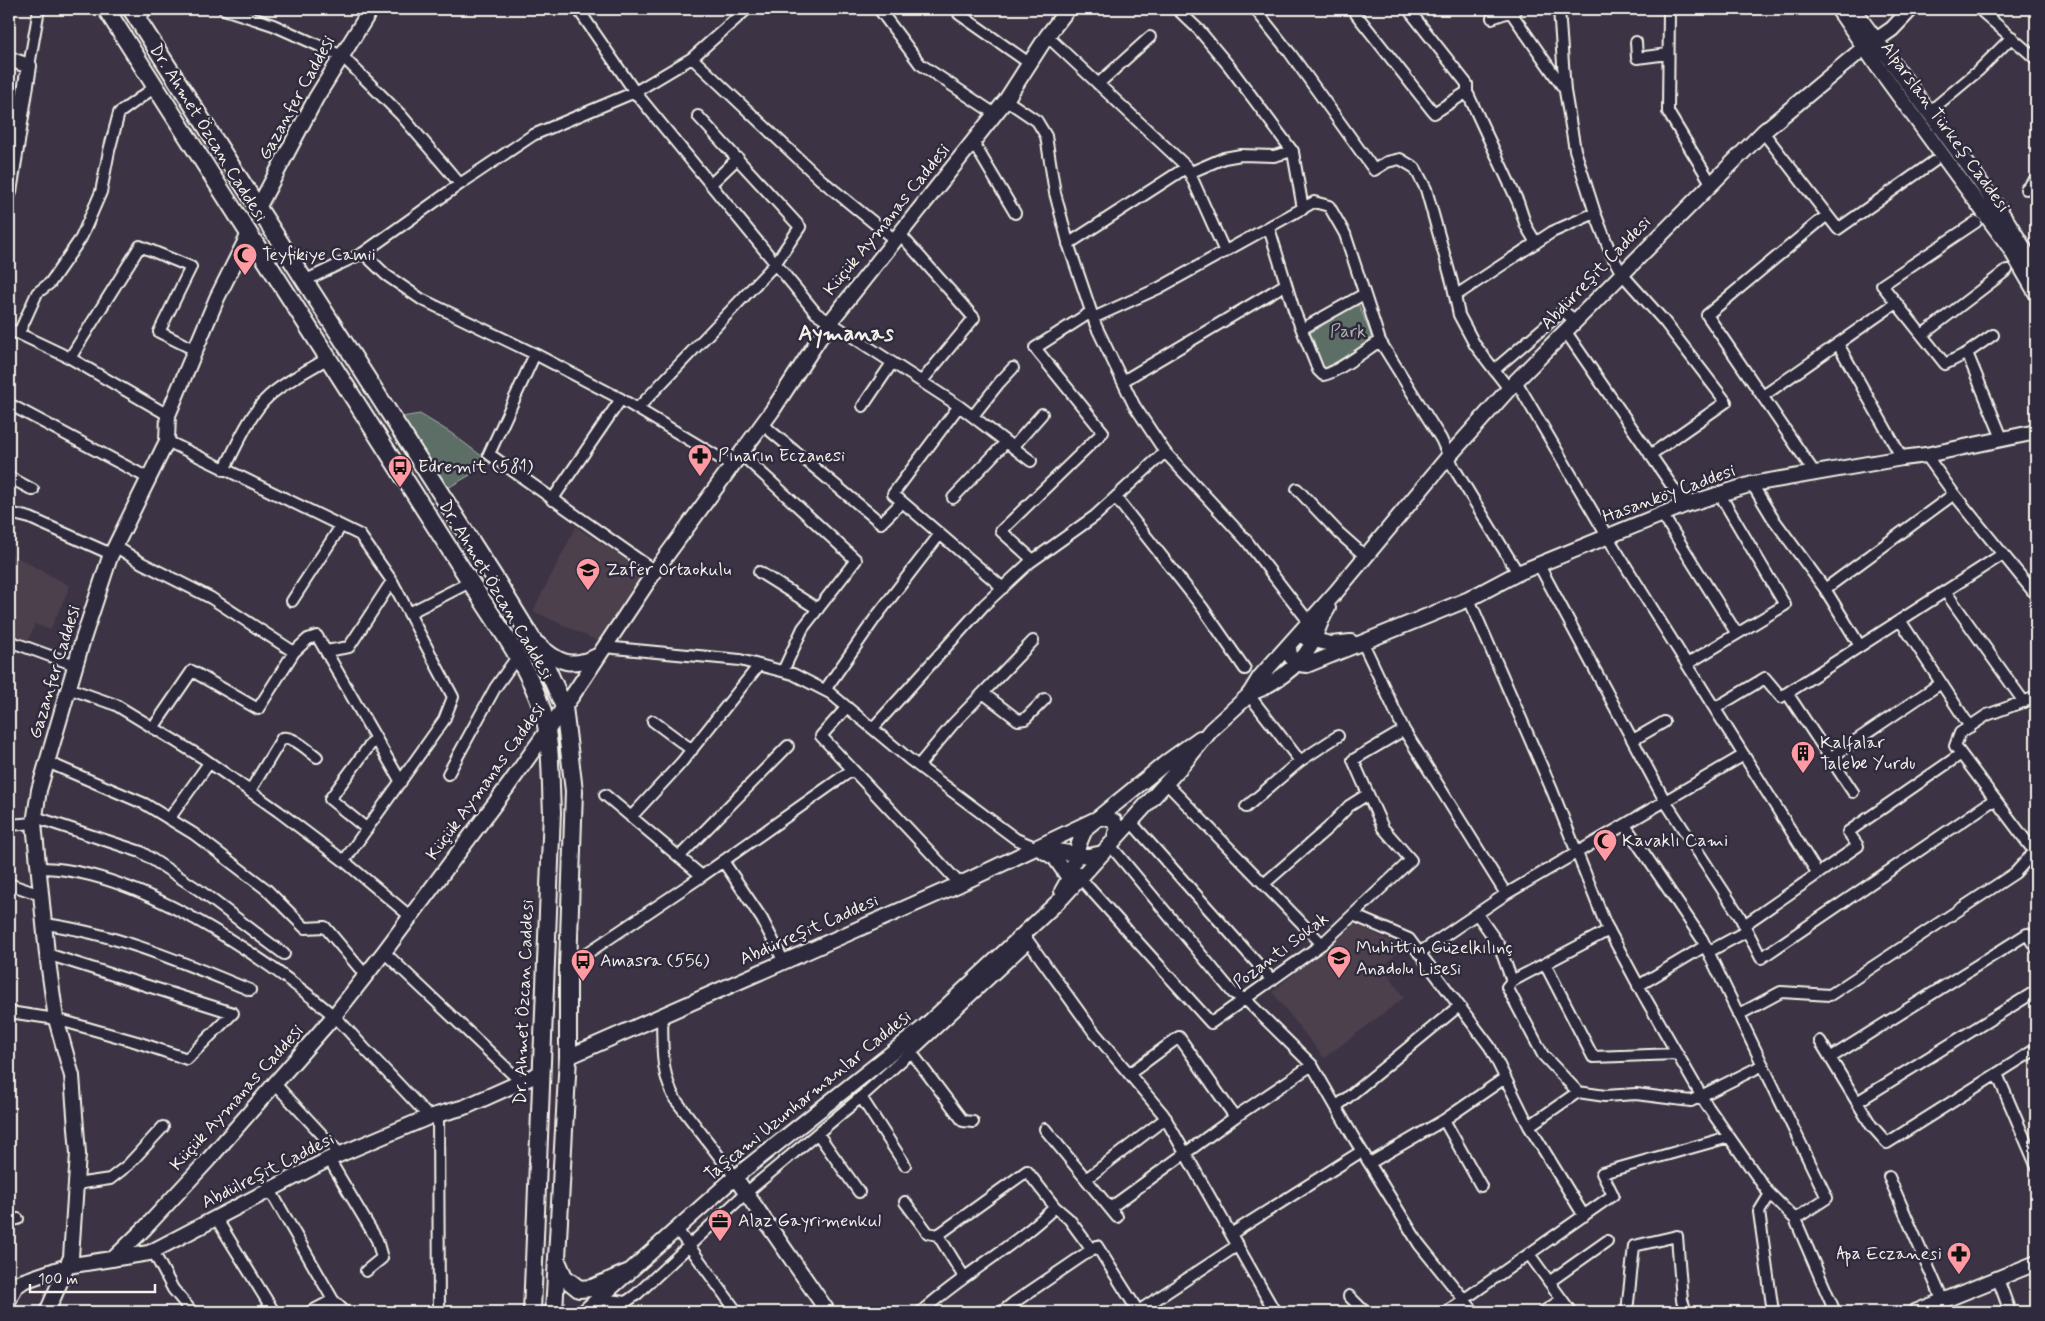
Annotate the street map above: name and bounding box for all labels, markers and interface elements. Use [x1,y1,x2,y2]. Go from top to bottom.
street label: Gazanfer Caddesi [253,32,341,164]
street label: Alparslan Türkeş Caddesi [1875,37,2015,217]
street label: Dr. Ahmet Özcan Caddesi [143,40,273,226]
street label: Küçük Aymanas Caddesi [818,139,956,301]
street label: Abdürreşit Caddesi [1535,211,1657,335]
mosque icon: Teyfikiye Camii [232,242,258,276]
place label: Teyfikiye Camii [262,243,376,267]
district label: Aymanas [798,320,894,349]
park label: Park [1330,320,1366,344]
pharmacy icon: Pınarın Eczanesi [687,443,713,477]
place label: Pınarın Eczanesi [718,444,845,468]
bus stop icon: Edremit (581) [387,454,413,488]
place label: Edremit (581) [418,455,534,479]
street label: Hasanköy Caddesi [1599,459,1739,529]
street label: Dr. Ahmet Özcan Caddesi [433,496,559,684]
school or university icon: Zafer Ortaokulu [575,557,601,591]
place label: Zafer Ortaokulu [606,558,731,582]
street label: Gazanfer Caddesi [23,602,87,742]
street label: Küçük Aymanas Caddesi [421,699,551,865]
place label: Kalfalar Talebe Yurdu [1820,731,1915,776]
building icon: Kalfalar Talebe Yurdu [1790,740,1816,774]
mosque icon: Kavaklı Cami [1592,828,1618,862]
place label: Kavaklı Cami [1622,829,1728,853]
street label: Abdürreşit Caddesi [736,889,882,971]
street label: Dr. Ahmet Özcan Caddesi [508,899,540,1105]
street label: Pozantı Sokak [1228,907,1334,995]
place label: Muhittin Güzelkılınç Anadolu Lisesi [1356,936,1513,981]
school or university icon: Muhittin Güzelkılınç Anadolu Lisesi [1326,945,1352,979]
bus stop icon: Amasra (556) [570,948,596,982]
place label: Amasra (556) [600,949,710,973]
street label: Taşcami Uzunharmanlar Caddesi [700,1005,916,1187]
street label: Küçük Aymanas Caddesi [165,1020,309,1176]
street label: Abdülreşit Caddesi [198,1127,338,1215]
office icon: Alaz Gayrimenkul [707,1208,733,1242]
place label: Alaz Gayrimenkul [738,1209,881,1233]
pharmacy icon: Apa Eczanesi [1946,1241,1972,1275]
place label: Apa Eczanesi [1837,1242,1942,1267]
scale bar [30,1261,155,1293]
text: 100 m [38,1270,78,1290]

